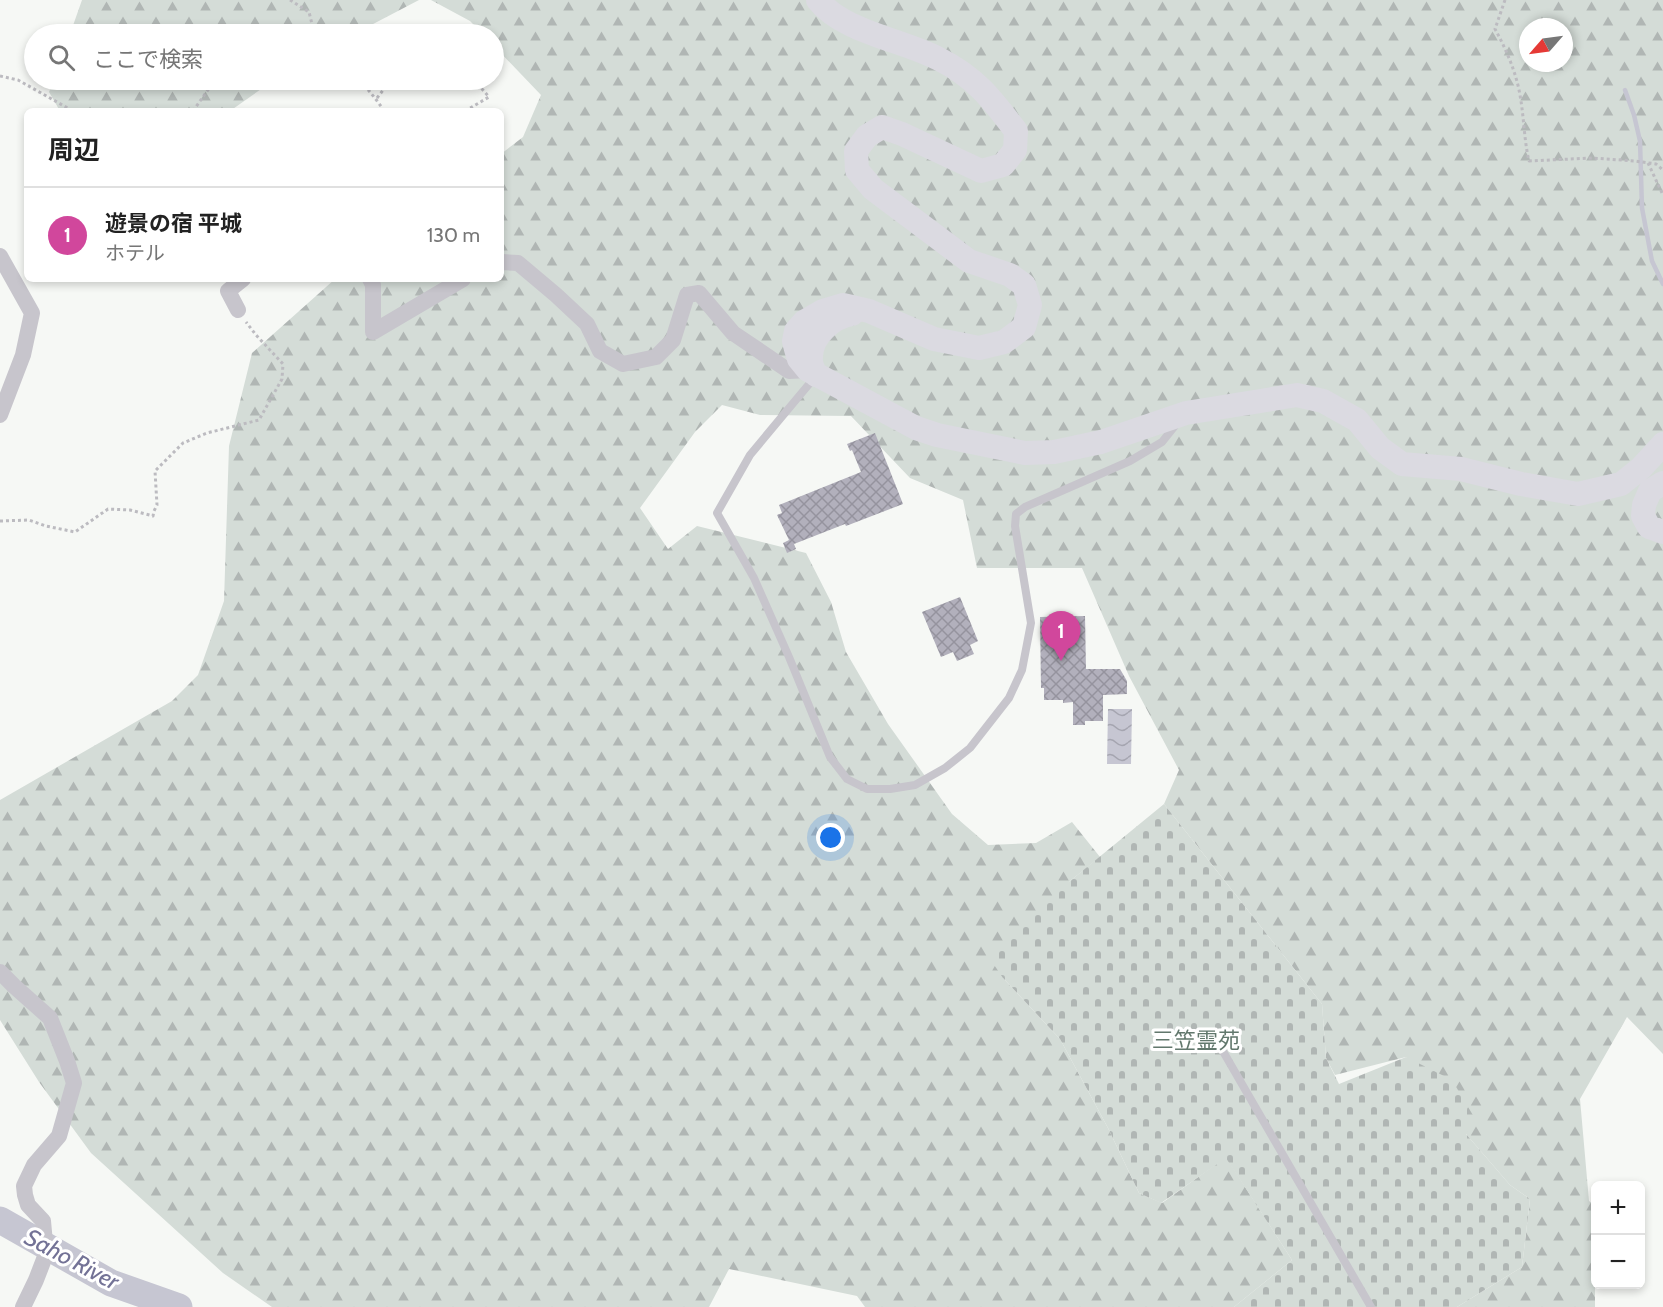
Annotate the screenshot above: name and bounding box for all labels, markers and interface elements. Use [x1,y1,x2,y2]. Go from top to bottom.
north arrow [1519,18,1573,72]
search box [24,24,504,90]
icon: search [45,41,78,74]
text: ここで検索 [93,46,203,73]
text: 周辺 [48,134,100,166]
text: 遊景の宿 平城 [105,210,242,237]
text: 1 [64,223,71,247]
text: 130 m [427,223,480,247]
text: ホテル [105,241,165,265]
pin: 1 [1042,612,1080,661]
your location [816,823,845,852]
park label: 三笠霊苑 [1152,1027,1240,1054]
map controls [1591,1181,1645,1289]
button: + [1591,1181,1645,1235]
water label: Saho River [20,1222,126,1297]
button: − [1591,1235,1645,1289]

